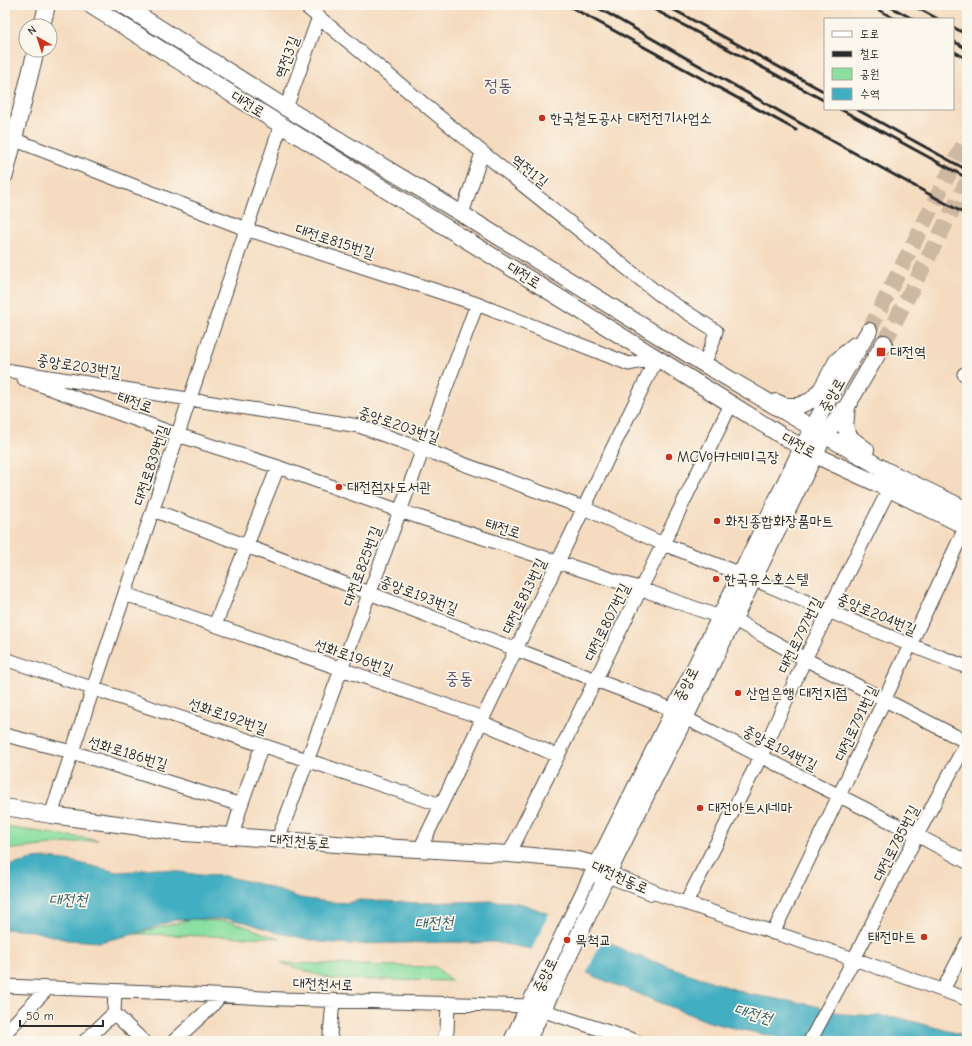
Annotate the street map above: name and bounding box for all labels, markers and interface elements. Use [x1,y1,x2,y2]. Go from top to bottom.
north arrow [18,18,58,58]
legend [824,18,954,110]
text: N [25,23,39,38]
text: 도로 [860,27,879,41]
street label: 역전3길 [271,33,303,81]
text: 철도 [860,47,879,61]
text: 공원 [860,67,879,81]
district label: 정동 [484,76,512,95]
street label: 대전로 [228,87,268,121]
text: 수역 [860,87,880,101]
place label: 한국철도공사 대전전기사업소 [550,109,712,127]
marker: 한국철도공사 대전전기사업소 [537,113,547,123]
street label: 역전1길 [508,151,552,191]
street label: 대전로815번길 [293,220,377,262]
street label: 대전로 [504,258,544,292]
place label: 대전역 [890,343,926,361]
marker: 대전역 [875,346,887,358]
street label: 중앙로203번길 [36,350,122,382]
street label: 중앙로 [815,375,849,415]
street label: 태전로 [115,387,155,417]
street label: 중앙로203번길 [356,403,442,447]
street label: 대전로839번길 [130,422,172,508]
street label: 대전로 [779,428,819,462]
place label: MCV아카데미극장 [677,448,779,466]
marker: MCV아카데미극장 [664,452,674,462]
place label: 대전점자도서관 [347,478,432,496]
marker: 대전점자도서관 [334,482,344,492]
place label: 화진종합화장품마트 [725,512,834,530]
street label: 태전로 [483,514,523,542]
marker: 화진종합화장품마트 [712,516,722,526]
street label: 대전로825번길 [339,523,385,609]
street label: 대전로813번길 [498,555,550,637]
place label: 한국유스호스텔 [724,570,809,588]
street label: 중앙로193번길 [378,572,460,618]
marker: 한국유스호스텔 [711,574,721,584]
street label: 대전로807번길 [580,580,634,664]
street label: 중앙로204번길 [835,589,919,639]
street label: 대전로797번길 [774,594,826,676]
street label: 선화로196번길 [312,635,396,679]
street label: 중앙로 [670,664,702,704]
district label: 중동 [445,669,473,688]
street label: 대전로791번길 [831,682,881,764]
place label: 산업은행 대전지점 [746,684,848,702]
marker: 산업은행 대전지점 [733,688,743,698]
street label: 선화로192번길 [186,694,270,738]
street label: 중앙로194번길 [740,721,820,775]
street label: 선화로186번길 [86,732,170,774]
place label: 대전아트시네마 [708,799,793,817]
street label: 대전로785번길 [869,802,923,884]
marker: 대전아트시네마 [695,803,705,813]
street label: 대전천동로 [269,830,331,852]
street label: 대전천동로 [589,857,651,897]
water label: 대전천 [49,891,89,909]
water label: 대전천 [414,913,456,933]
place label: 태전마트 [868,928,916,946]
place label: 목척교 [575,931,611,949]
marker: 태전마트 [919,932,929,942]
marker: 목척교 [562,935,572,945]
street label: 중앙로 [529,955,561,995]
street label: 대전천서로 [293,974,353,994]
water label: 대전천 [732,1000,776,1029]
scale bar [20,1002,103,1028]
text: 50 m [26,1009,54,1023]

